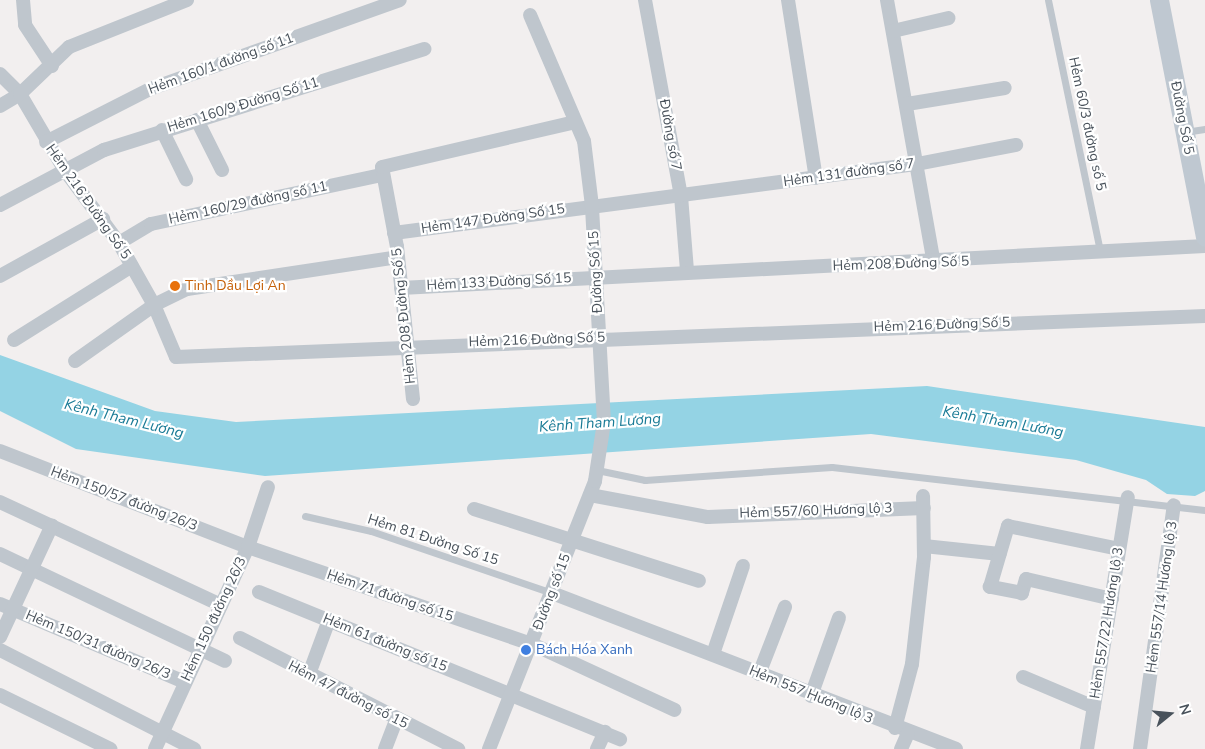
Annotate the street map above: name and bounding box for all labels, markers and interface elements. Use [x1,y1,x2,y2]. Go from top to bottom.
street label: Hẻm 160/1 đường số 11 [146,30,296,98]
street label: Hẻm 60/3 đường số 5 [1065,55,1109,193]
street label: Hẻm 160/9 Đường Số 11 [165,74,321,136]
street label: Đường Số 5 [1167,80,1197,156]
street label: Đường số 7 [655,98,685,172]
street label: Hẻm 216 Đường Số 5 [42,141,134,263]
street label: Hẻm 131 đường số 7 [782,155,916,191]
street label: Hẻm 160/29 đường số 11 [167,178,329,228]
street label: Hẻm 147 Đường Số 15 [420,201,566,237]
street label: Đường Số 15 [585,230,607,314]
street label: Hẻm 208 Đường Số 5 [389,247,419,385]
street label: Hẻm 208 Đường Số 5 [832,253,970,275]
street label: Hẻm 133 Đường Số 15 [426,270,572,294]
place label: Tinh Dầu Lợi An [185,278,286,294]
marker: Tinh Dầu Lợi An [169,280,181,292]
street label: Hẻm 216 Đường Số 5 [873,314,1011,336]
street label: Hẻm 216 Đường Số 5 [468,329,606,351]
water label: Kênh Tham Lương [62,395,186,443]
water label: Kênh Tham Lương [941,403,1065,441]
water label: Kênh Tham Lương [538,410,662,436]
street label: Hẻm 150/57 đường 26/3 [48,463,200,535]
street label: Hẻm 557/60 Hương lộ 3 [739,500,893,522]
street label: Hẻm 81 Đường Số 15 [365,511,501,569]
street label: Hẻm 557/14 Hương lộ 3 [1143,520,1181,674]
street label: Hẻm 557/22 Hương lộ 3 [1087,546,1127,700]
street label: Đường số 15 [530,551,574,633]
street label: Hẻm 150 đường 26/3 [178,554,250,684]
street label: Hẻm 71 đường số 15 [325,566,455,626]
street label: Hẻm 150/31 đường 26/3 [23,607,173,683]
street label: Hẻm 61 đường số 15 [320,610,450,676]
place label: Bách Hóa Xanh [536,642,633,658]
marker: Bách Hóa Xanh [520,644,532,656]
street label: Hẻm 47 đường số 15 [285,657,411,733]
street label: Hẻm 557 Hương lộ 3 [746,662,876,728]
north arrow [1145,689,1195,739]
text: N [1174,702,1195,717]

